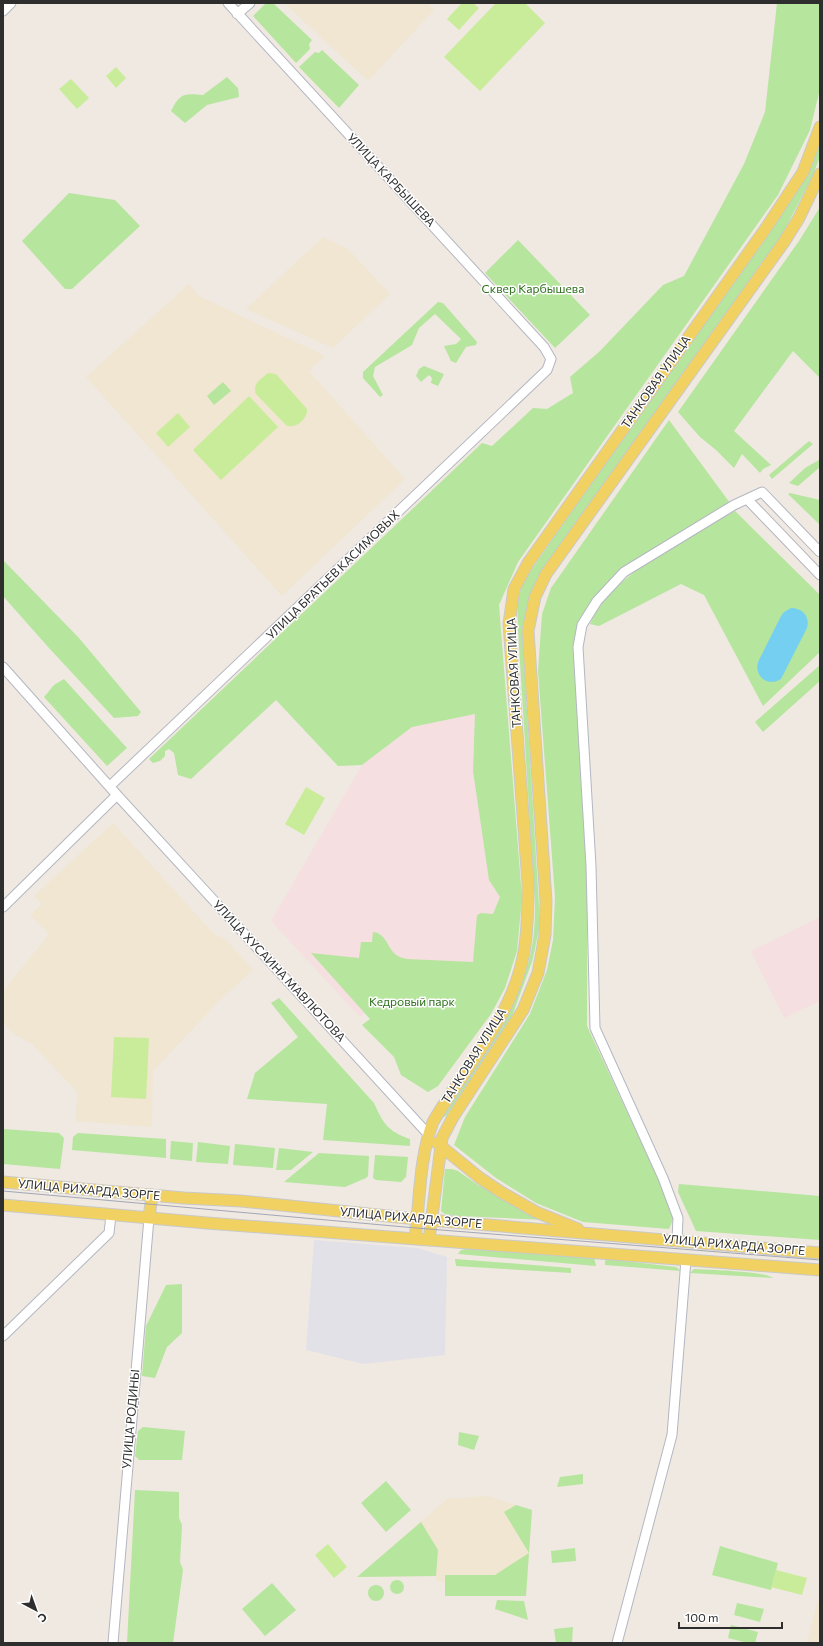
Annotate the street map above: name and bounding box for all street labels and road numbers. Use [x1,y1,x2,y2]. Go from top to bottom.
street label: УЛИЦА КАРБЫШЕВА [345,130,439,229]
street label: ТАНКОВАЯ УЛИЦА [618,332,693,431]
street label: УЛИЦА БРАТЬЕВ КАСИМОВЫХ [263,507,402,642]
street label: ТАНКОВАЯ УЛИЦА [503,618,523,728]
street label: УЛИЦА ХУСАИНА МАВЛЮТОВА [211,897,349,1044]
street label: ТАНКОВАЯ УЛИЦА [438,1005,508,1106]
street label: УЛИЦА РИХАРДА ЗОРГЕ [17,1176,161,1202]
street label: УЛИЦА РИХАРДА ЗОРГЕ [339,1204,483,1230]
street label: УЛИЦА РИХАРДА ЗОРГЕ [662,1231,806,1257]
street label: УЛИЦА РОДИНЫ [119,1368,141,1469]

